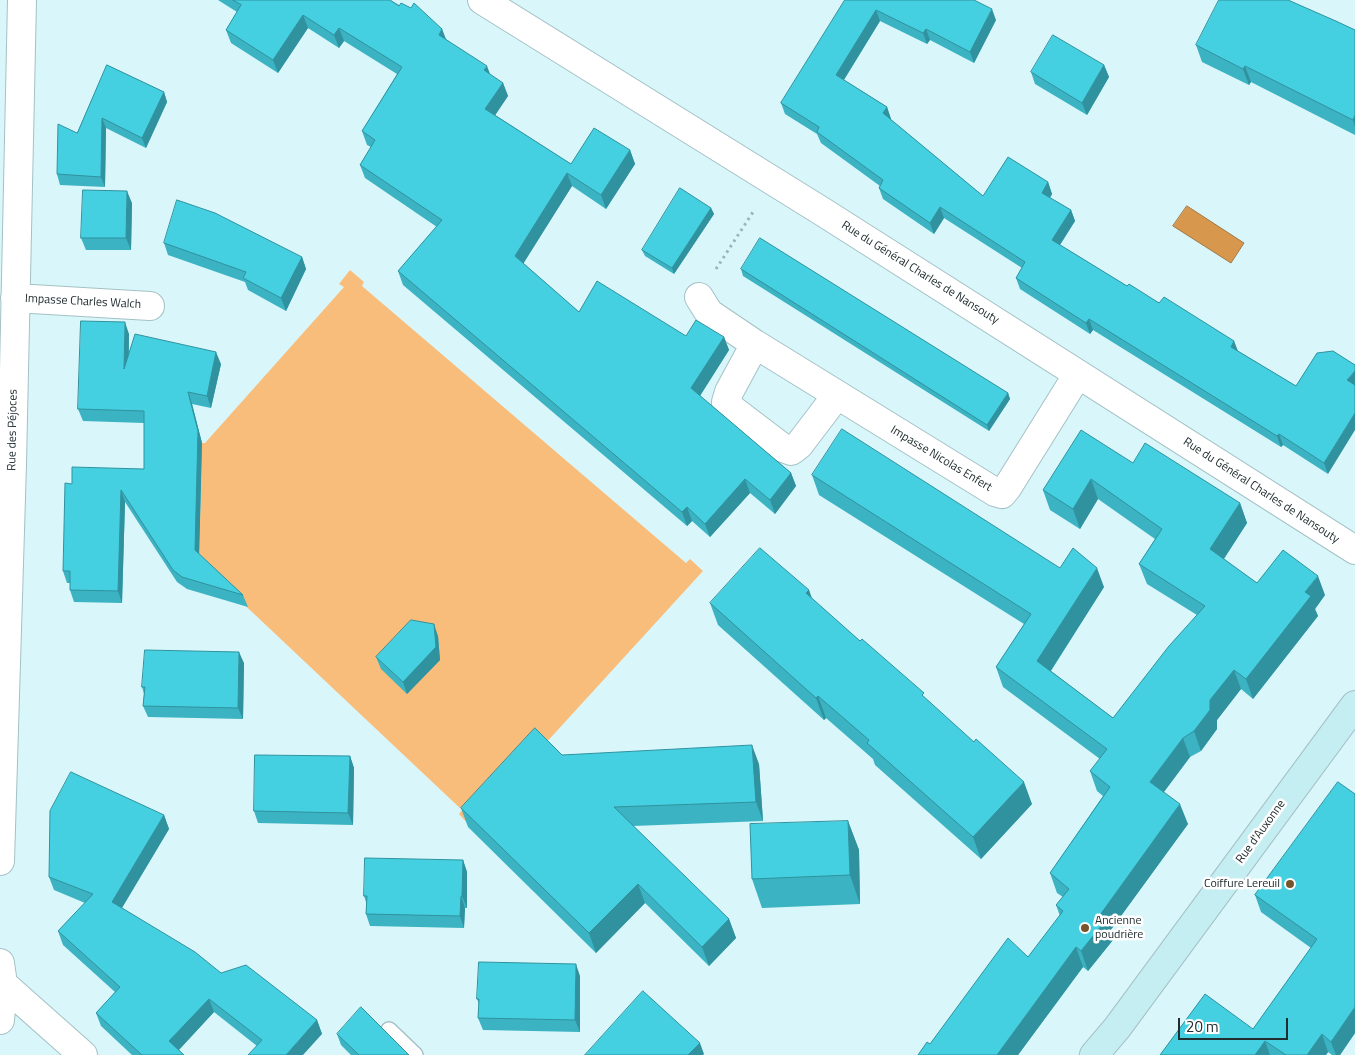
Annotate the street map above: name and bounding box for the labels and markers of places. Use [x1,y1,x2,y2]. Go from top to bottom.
place label: Coiffure Lereuil [1204,877,1280,891]
marker: Coiffure Lereuil [1284,878,1296,890]
place label: Ancienne poudrière [1095,914,1143,942]
marker: Ancienne poudrière [1079,922,1091,934]

